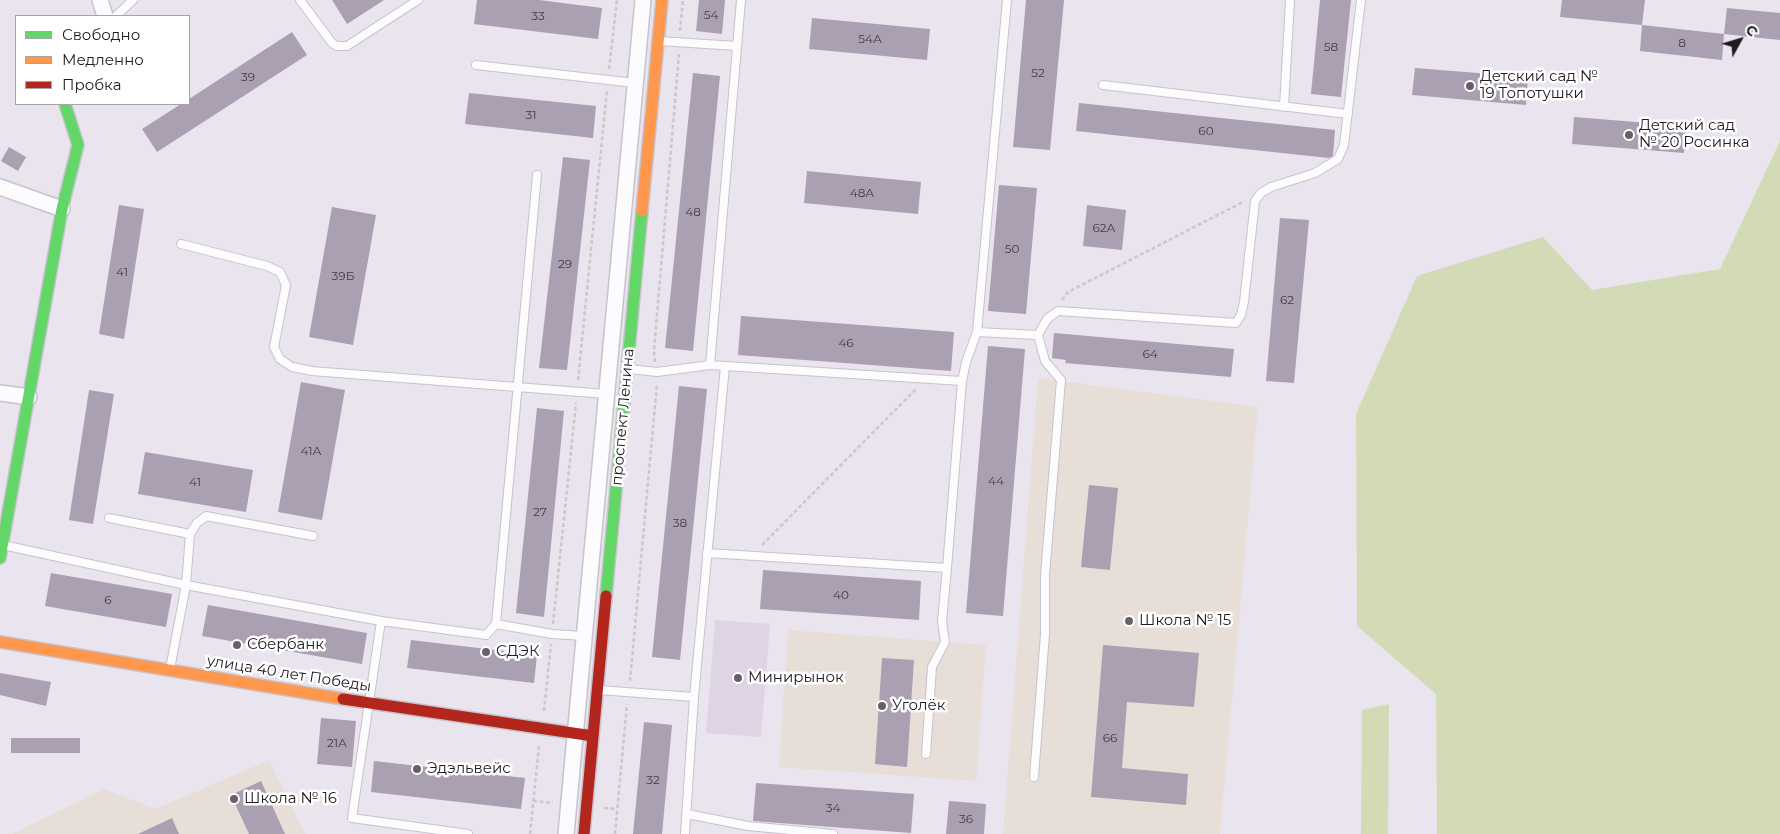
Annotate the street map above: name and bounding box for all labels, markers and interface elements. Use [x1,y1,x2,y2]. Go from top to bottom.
house number: 54 [704,8,718,22]
house number: 33 [531,9,545,23]
legend [15,15,190,105]
north arrow [1715,15,1765,65]
text: С [1741,21,1762,40]
text: Свободно [62,25,140,44]
house number: 54А [858,32,882,46]
house number: 8 [1678,36,1686,50]
house number: 58 [1324,40,1338,54]
text: Медленно [62,50,144,69]
house number: 52 [1031,66,1045,80]
place label: Детский сад № 19 Топотушки [1480,68,1598,103]
house number: 39 [241,70,255,84]
text: Пробка [62,75,121,94]
marker: Детский сад № 19 Топотушки [1464,80,1476,92]
house number: 31 [525,108,537,122]
place label: Детский сад № 20 Росинка [1639,117,1749,152]
house number: 60 [1198,124,1214,138]
marker: Детский сад № 20 Росинка [1623,129,1635,141]
house number: 48А [850,186,874,200]
house number: 48 [685,205,701,219]
house number: 62А [1092,221,1116,235]
house number: 50 [1005,242,1019,256]
house number: 29 [558,257,572,271]
house number: 41 [116,265,128,279]
house number: 39Б [332,269,354,283]
house number: 62 [1280,293,1294,307]
house number: 46 [838,336,854,350]
house number: 64 [1142,347,1158,361]
street label: проспект Ленина [608,348,638,486]
house number: 41А [301,444,321,458]
house number: 44 [988,474,1004,488]
house number: 41 [189,475,201,489]
house number: 27 [533,505,547,519]
house number: 38 [673,516,687,530]
house number: 40 [833,588,849,602]
house number: 6 [104,593,112,607]
place label: Школа № 15 [1139,612,1231,630]
marker: Школа № 15 [1123,615,1135,627]
place label: Сбербанк [247,636,324,654]
marker: Сбербанк [231,639,243,651]
place label: СДЭК [496,643,539,661]
marker: СДЭК [480,646,492,658]
street label: улица 40 лет Победы [205,652,373,696]
place label: Минирынок [748,669,844,687]
marker: Минирынок [732,672,744,684]
place label: Уголёк [892,697,945,715]
marker: Уголёк [876,700,888,712]
house number: 66 [1103,731,1117,745]
house number: 21А [327,736,347,750]
place label: Эдэльвейс [427,760,511,778]
marker: Эдэльвейс [411,763,423,775]
house number: 32 [646,773,660,787]
place label: Школа № 16 [244,790,337,808]
marker: Школа № 16 [228,793,240,805]
house number: 34 [826,801,840,815]
house number: 36 [959,812,973,826]

